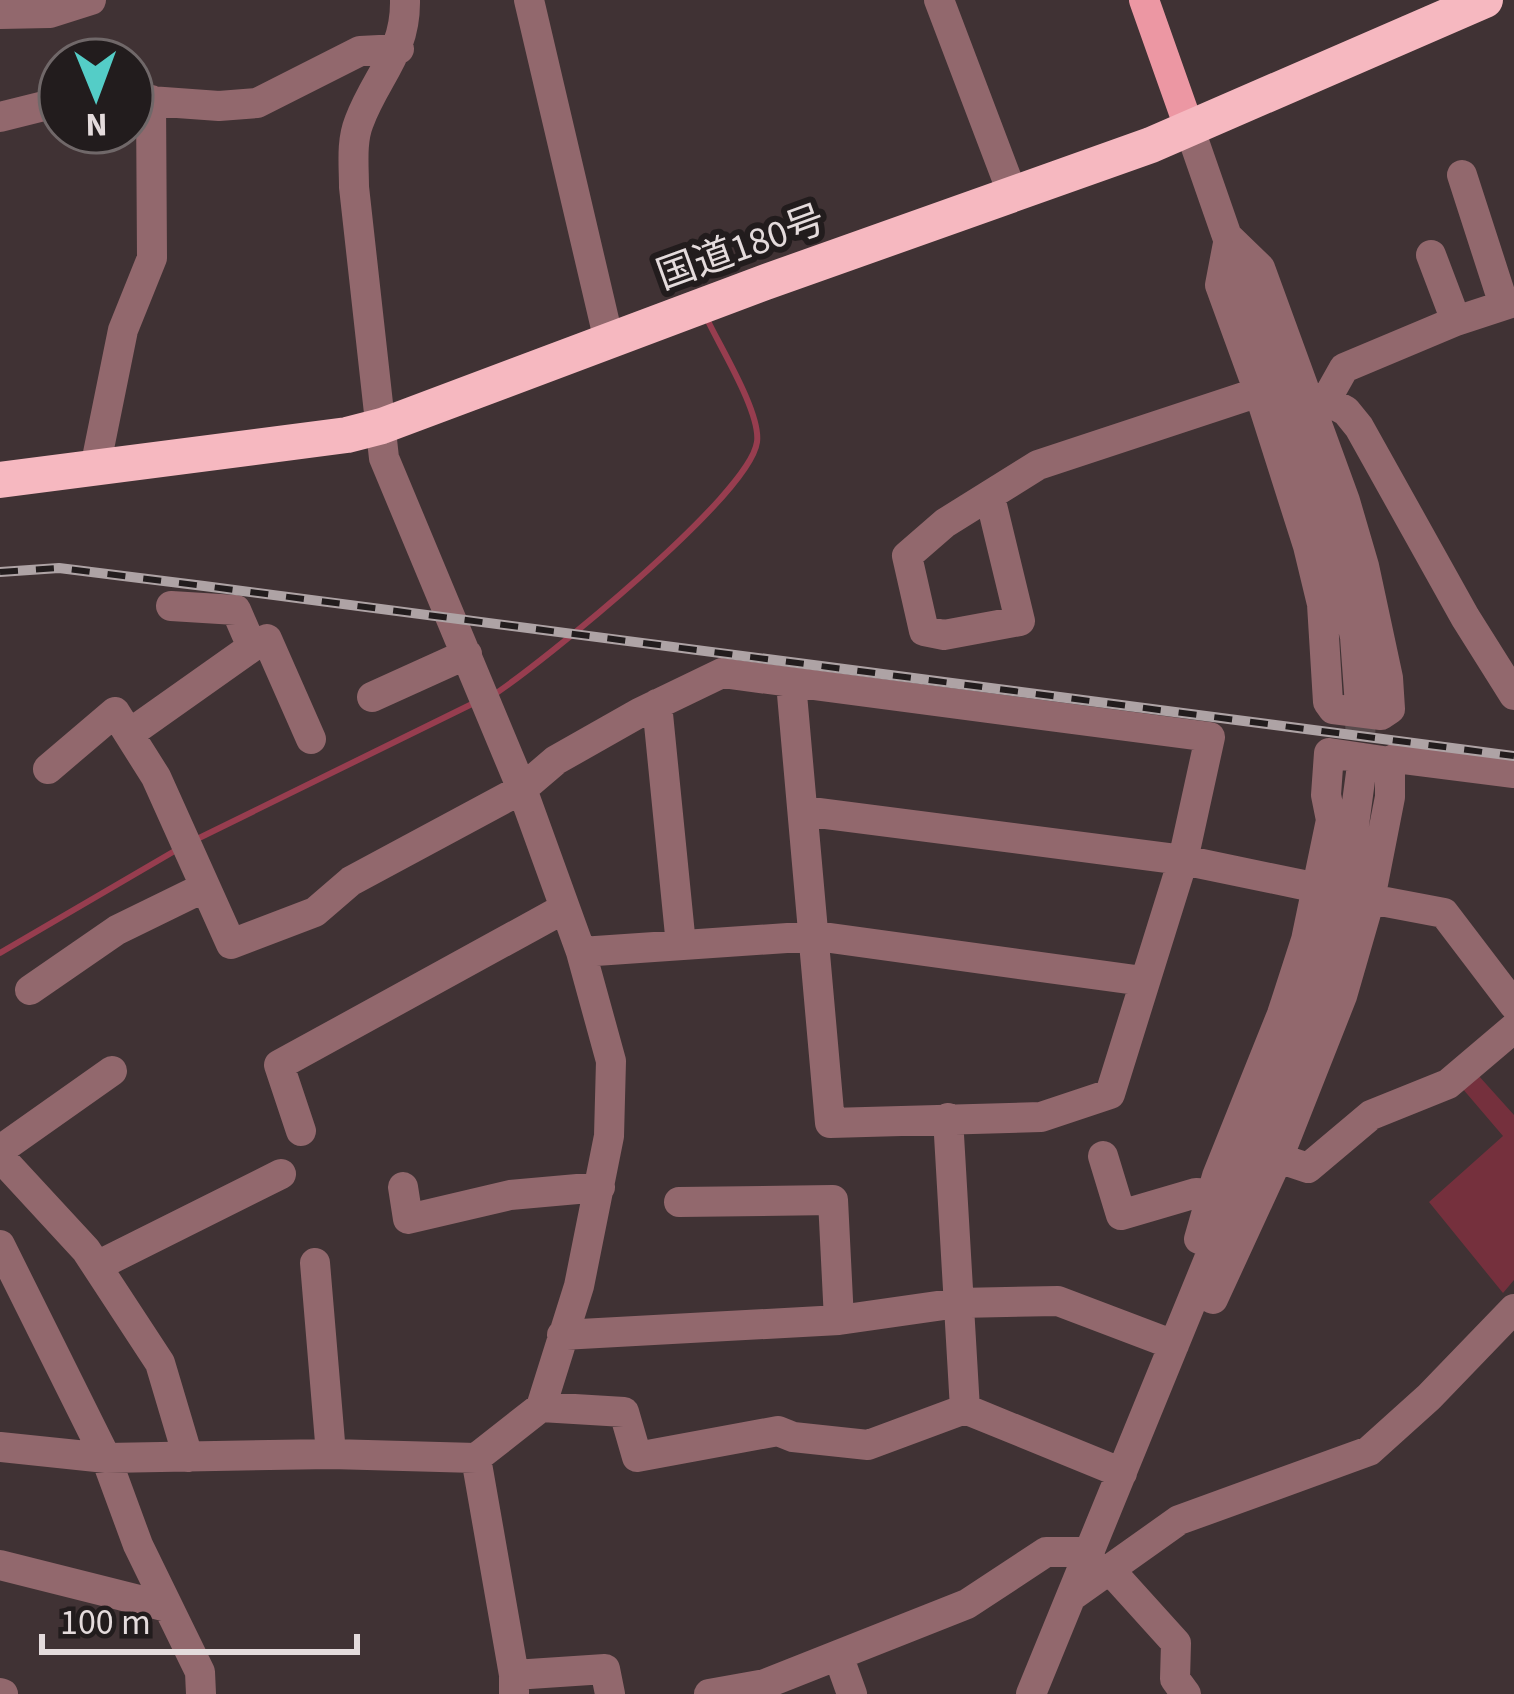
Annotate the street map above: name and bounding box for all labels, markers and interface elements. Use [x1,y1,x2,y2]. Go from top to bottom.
north arrow [36,36,156,156]
text: N [85,101,108,148]
street label: 国道180号 [649,192,833,304]
scale bar [42,1580,357,1654]
text: 100 m [60,1597,151,1648]

